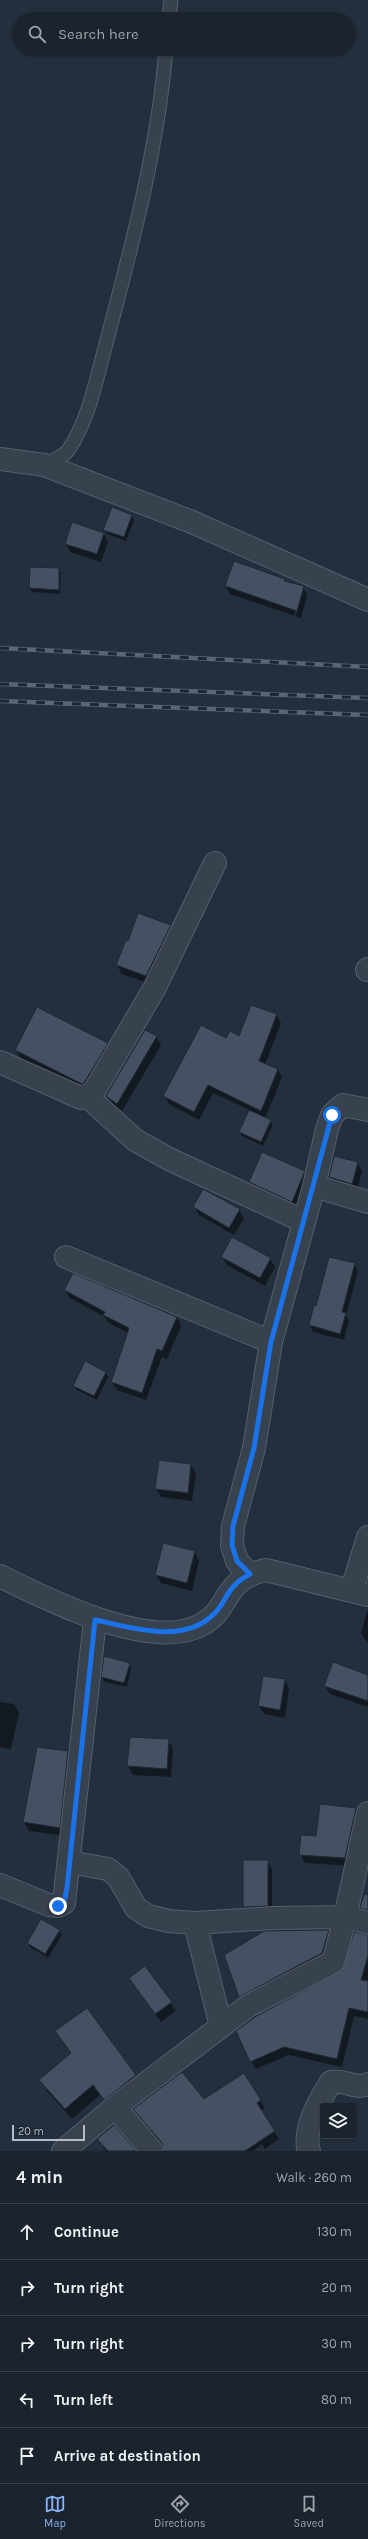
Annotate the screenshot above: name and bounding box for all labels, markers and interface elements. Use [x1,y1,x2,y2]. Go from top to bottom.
search box [12,12,356,56]
icon: search [26,23,48,45]
text: Search here [58,25,139,43]
route start [323,1106,341,1124]
route end [49,1897,67,1915]
map controls [320,2103,356,2139]
button: layers [320,2103,356,2139]
scale bar [12,2123,85,2142]
text: 20 m [18,2125,44,2138]
text: 4 min [16,2167,63,2187]
text: Walk · 260 m [276,2170,352,2185]
icon: ahead [16,2221,38,2243]
text: Continue [54,2223,119,2241]
text: 130 m [317,2224,352,2239]
icon: right [16,2277,38,2299]
text: Turn right [54,2279,124,2297]
text: 20 m [322,2280,352,2295]
icon: right [16,2333,38,2355]
text: Turn right [54,2335,124,2353]
text: 30 m [321,2336,352,2351]
icon: left [16,2389,38,2411]
text: Turn left [54,2391,113,2409]
text: 80 m [321,2392,352,2407]
icon: arrive [16,2445,38,2467]
text: Arrive at destination [54,2447,201,2465]
tab: Map [44,2493,66,2530]
tab: Directions [154,2493,206,2530]
tab: Saved [294,2493,324,2530]

